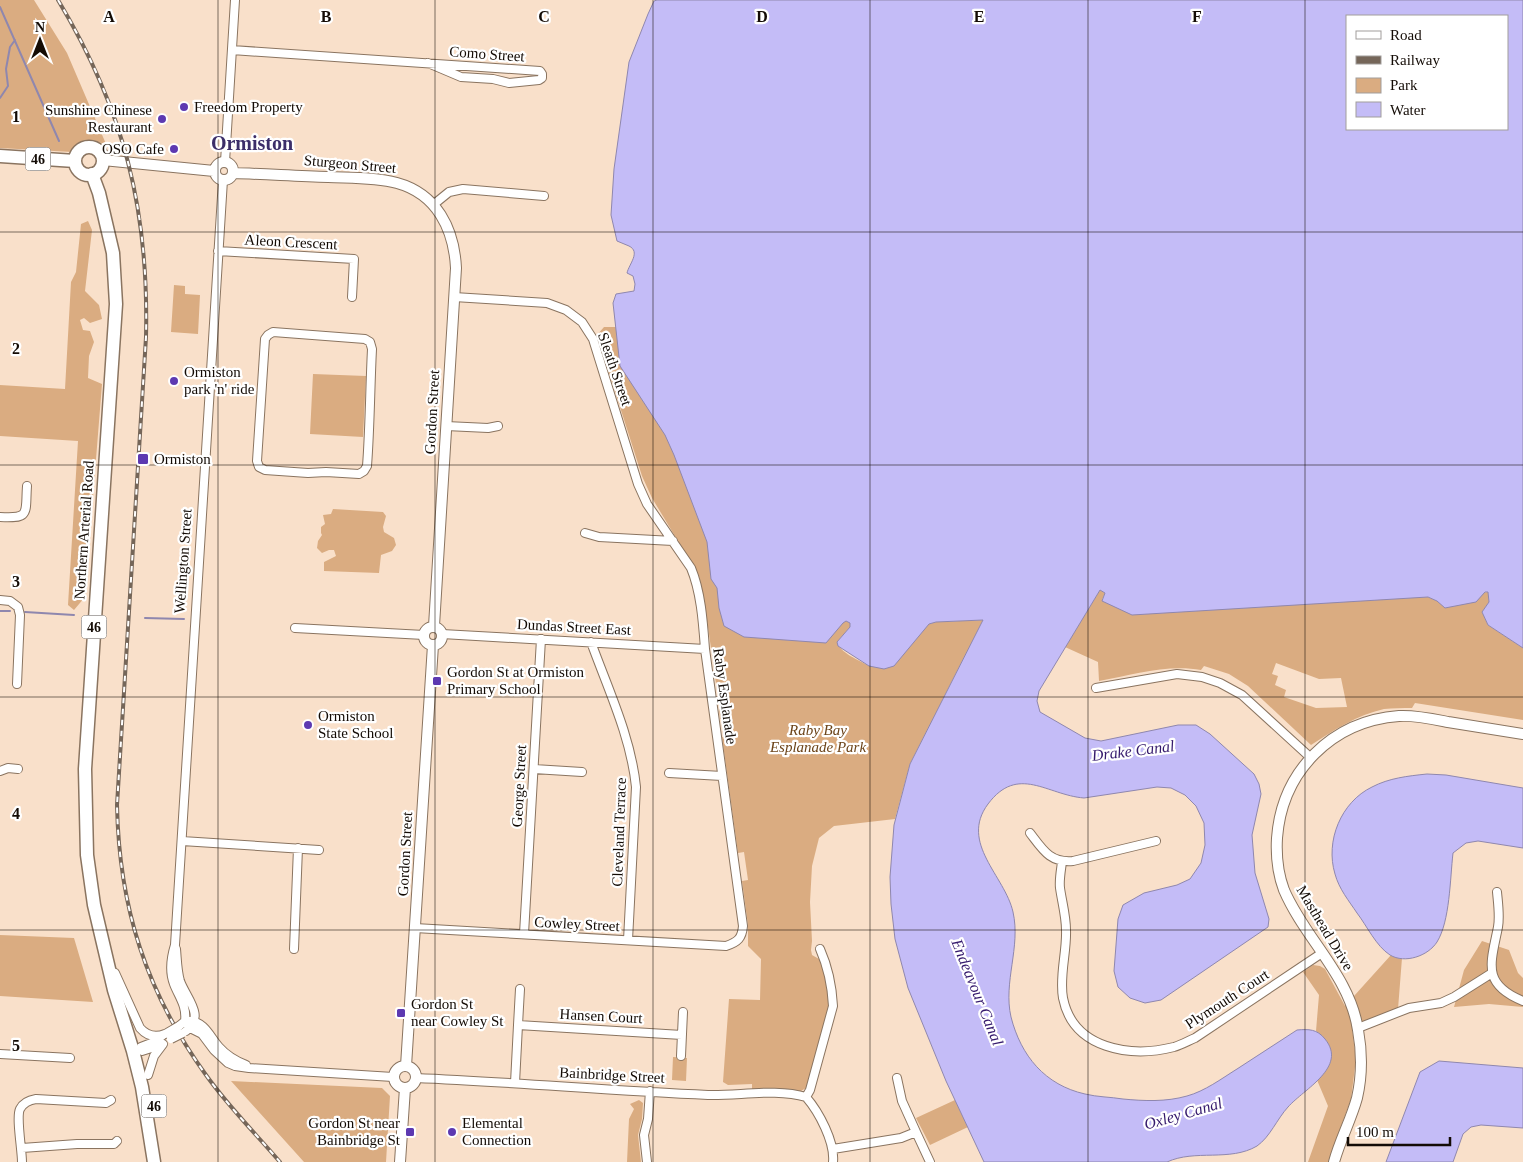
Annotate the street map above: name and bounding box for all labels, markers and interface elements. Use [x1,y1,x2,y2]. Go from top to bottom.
text: A [103,8,115,25]
text: B [321,8,332,25]
text: C [538,8,550,25]
text: D [756,8,768,25]
text: E [974,8,984,25]
text: F [1192,8,1202,25]
north arrow [15,15,65,65]
legend [1346,15,1508,130]
text: N [35,20,45,35]
text: Road [1390,27,1422,43]
street label: Como Street [449,43,526,65]
text: Railway [1390,52,1440,68]
text: Park [1390,77,1418,93]
place label: Freedom Property [194,99,303,115]
marker: Freedom Property [178,101,190,113]
place label: Sunshine Chinese Restaurant [45,102,153,135]
text: Water [1390,102,1425,118]
text: 1 [12,108,20,125]
marker: Sunshine Chinese Restaurant [156,113,168,125]
district label: Ormiston [211,132,293,154]
place label: OSO Cafe [102,141,164,157]
marker: OSO Cafe [168,143,180,155]
road number: 46 [26,148,50,170]
street label: Sturgeon Street [303,152,398,176]
street label: Aleon Crescent [244,232,339,252]
street label: Sleath Street [595,330,635,408]
text: 2 [12,340,20,357]
place label: Ormiston park 'n' ride [184,364,255,397]
street label: Gordon Street [422,369,442,455]
marker: Ormiston park 'n' ride [168,375,180,387]
place label: Ormiston [154,451,211,467]
marker: Ormiston [136,452,150,466]
street label: Northern Arterial Road [71,460,97,600]
street label: Wellington Street [171,507,195,614]
text: 3 [12,573,20,590]
road number: 46 [82,616,106,638]
street label: Dundas Street East [517,616,632,638]
street label: Raby Esplanade [710,647,740,746]
place label: Gordon St at Ormiston Primary School [447,664,585,697]
marker: Gordon St at Ormiston Primary School [431,675,443,687]
place label: Ormiston State School [318,708,393,741]
marker: Ormiston State School [302,719,314,731]
park label: Raby Bay Esplanade Park [769,722,866,755]
water label: Drake Canal [1090,737,1176,764]
street label: George Street [509,744,529,828]
street label: Cleveland Terrace [609,777,629,887]
text: 4 [12,805,20,822]
street label: Gordon Street [395,811,415,897]
street label: Masthead Drive [1293,883,1357,974]
street label: Cowley Street [534,914,621,934]
water label: Endeavour Canal [948,936,1007,1048]
street label: Plymouth Court [1182,966,1272,1032]
place label: Gordon St near Cowley St [411,996,504,1029]
street label: Hansen Court [559,1006,644,1026]
marker: Gordon St near Cowley St [395,1007,407,1019]
text: 5 [12,1037,20,1054]
street label: Bainbridge Street [559,1064,666,1086]
road number: 46 [142,1094,166,1118]
water label: Oxley Canal [1142,1094,1225,1134]
scale bar [1348,1114,1450,1146]
place label: Gordon St near Bainbridge St [308,1115,401,1148]
place label: Elemental Connection [462,1115,532,1148]
text: 100 m [1356,1124,1394,1140]
marker: Gordon St near Bainbridge St [404,1126,416,1138]
marker: Elemental Connection [446,1126,458,1138]

